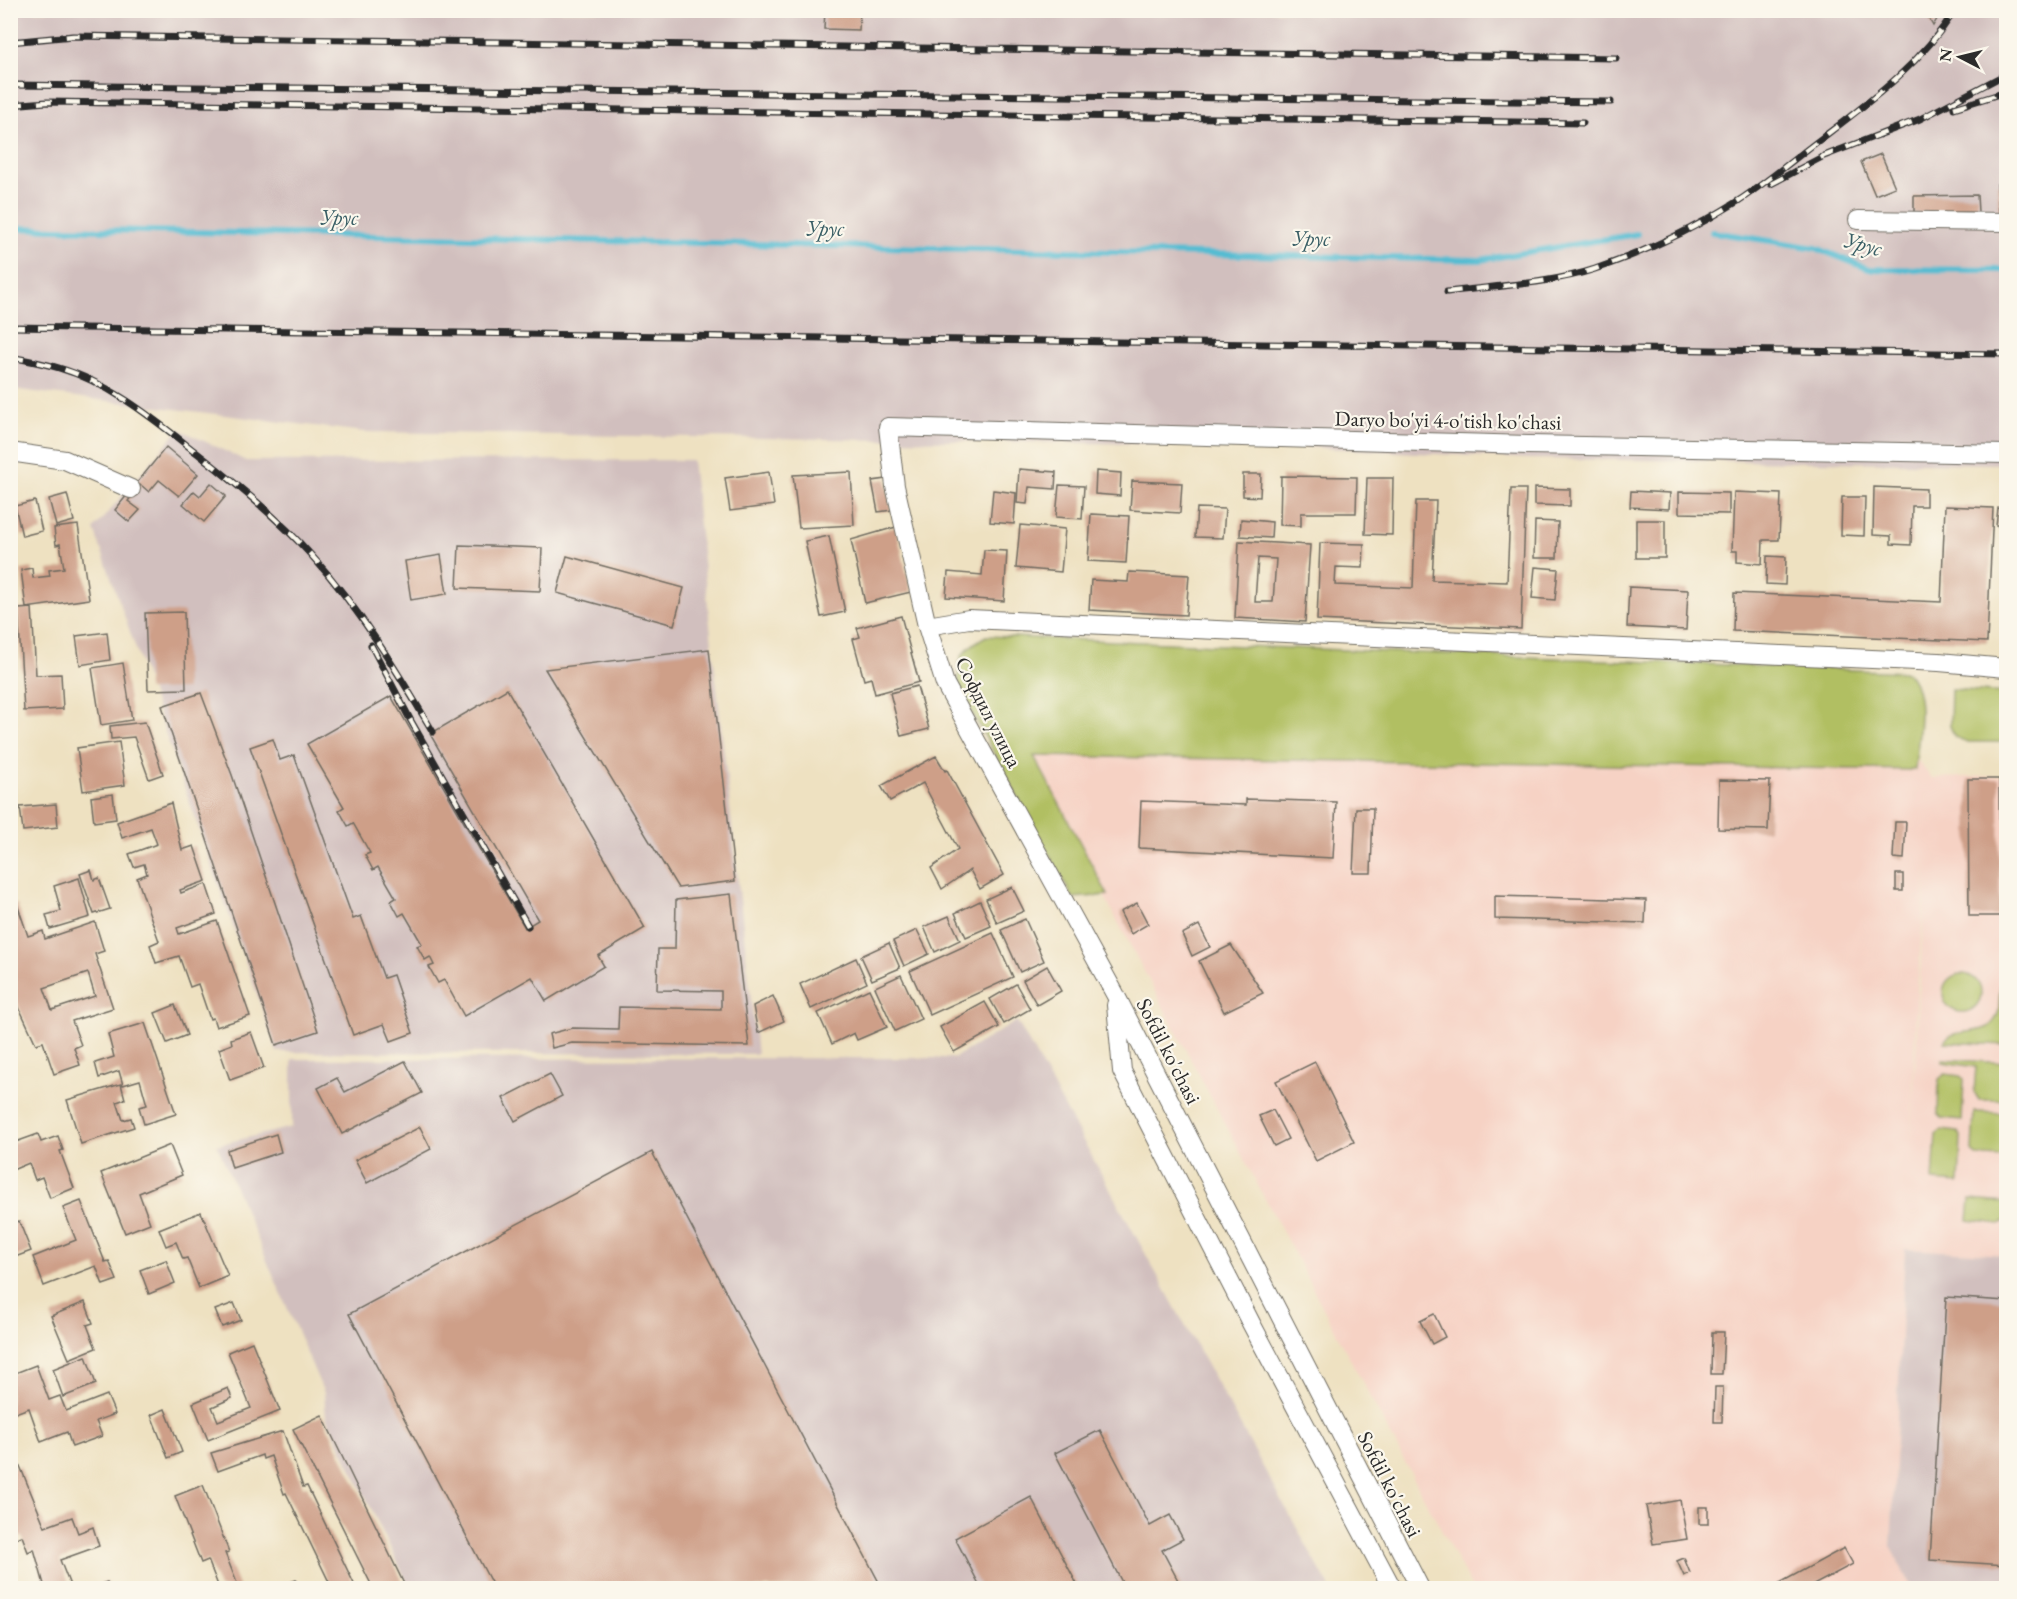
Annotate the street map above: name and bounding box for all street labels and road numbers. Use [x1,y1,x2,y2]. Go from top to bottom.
street label: Daryo bo'yi 4-o'tish ko'chasi [1335,405,1561,435]
street label: Софдил улица [949,652,1029,773]
street label: Sofdil ko'chasi [1131,993,1207,1109]
street label: Sofdil ko'chasi [1352,1426,1428,1542]

